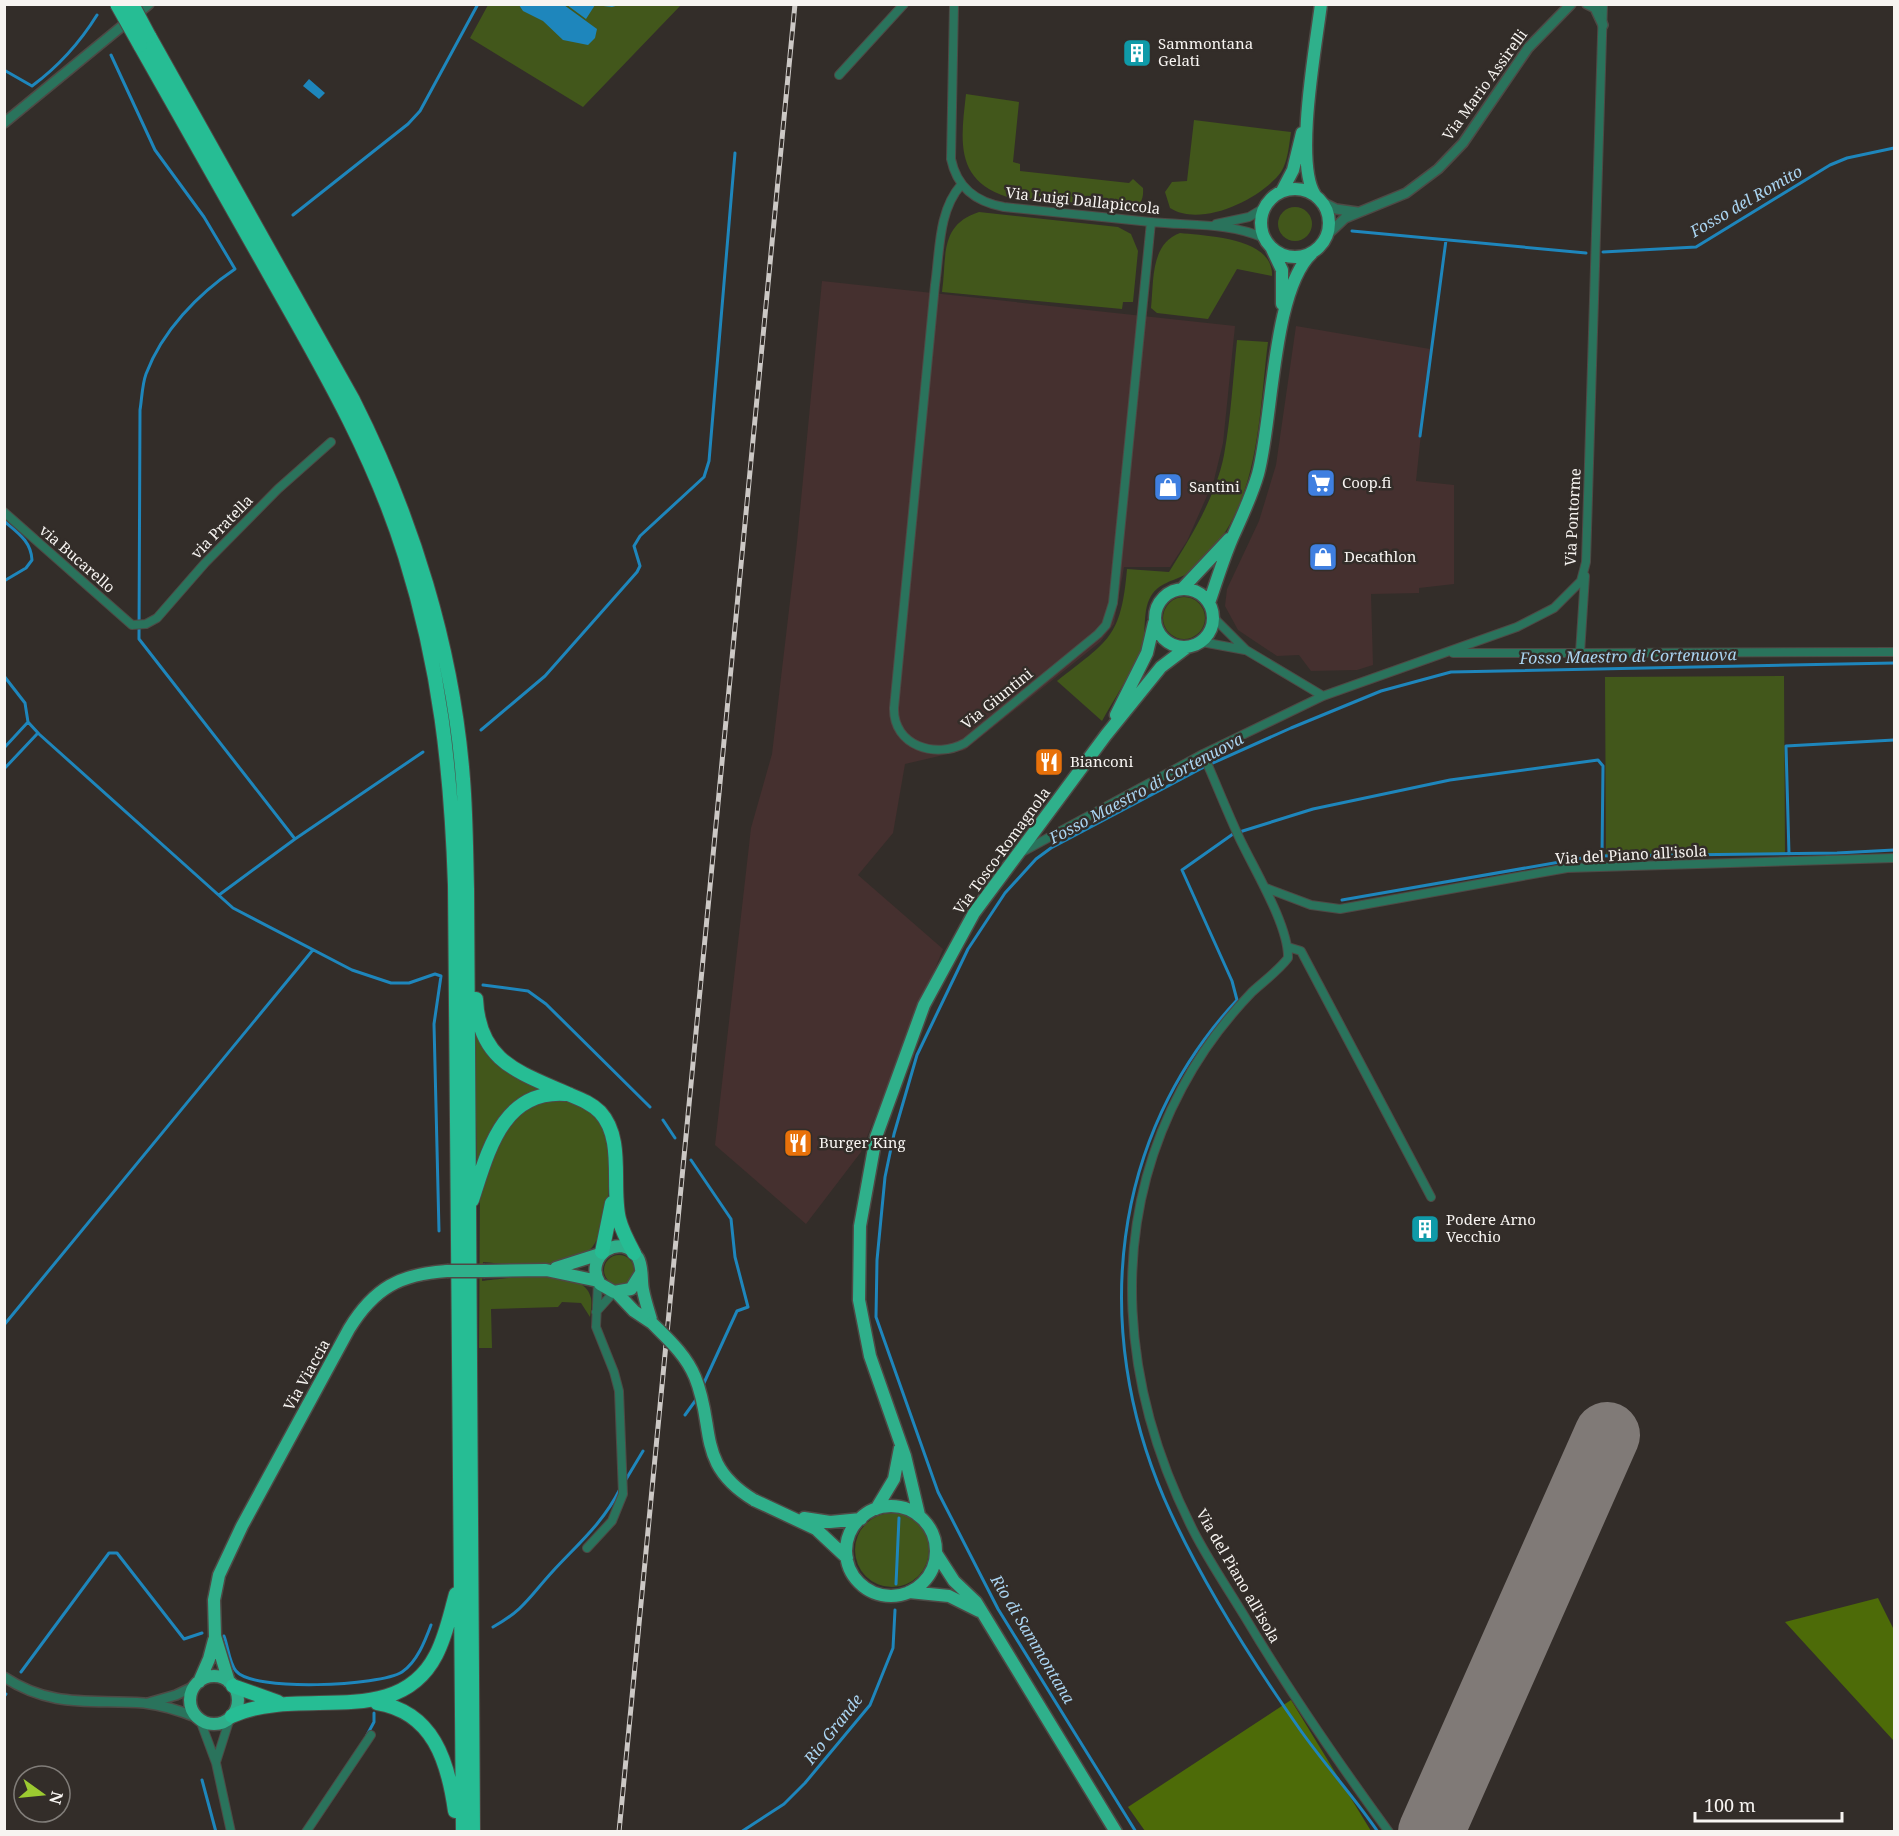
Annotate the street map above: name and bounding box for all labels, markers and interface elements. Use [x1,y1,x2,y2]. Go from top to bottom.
street label: Via Mario Assirelli [1437,25,1531,144]
place label: Sammontana Gelati [1158,33,1253,70]
building icon: Sammontana Gelati [1121,37,1153,69]
water label: Fosso del Romito [1685,160,1806,243]
street label: Via Luigi Dallapiccola [1005,182,1161,218]
supermarket icon: Coop.fi [1305,467,1337,499]
street label: Via Pontorme [1559,468,1585,566]
shop icon: Santini [1152,471,1184,503]
place label: Coop.fi [1342,472,1391,492]
place label: Santini [1189,476,1240,496]
street label: via Pratella [186,490,257,562]
street label: via Bucarello [36,520,120,597]
shop icon: Decathlon [1307,541,1339,573]
place label: Decathlon [1344,546,1417,566]
water label: Fosso Maestro di Cortenuova [1518,643,1737,669]
street label: Via Giuntini [956,663,1036,733]
water label: Fosso Maestro di Cortenuova [1044,727,1248,849]
restaurant icon: Bianconi [1033,746,1065,778]
place label: Bianconi [1070,751,1133,771]
street label: Via Tosco-Romagnola [948,783,1054,918]
street label: Via del Piano all'isola [1555,840,1707,868]
restaurant icon: Burger King [782,1127,814,1159]
place label: Burger King [819,1132,906,1152]
place label: Podere Arno Vecchio [1446,1209,1536,1246]
building icon: Podere Arno Vecchio [1409,1213,1441,1245]
street label: Via Viaccia [278,1335,334,1414]
street label: Via del Piano all'isola [1192,1505,1286,1646]
water label: Rio di Sammontana [985,1570,1081,1708]
water label: Rio Grande [798,1689,867,1769]
north arrow [12,1764,72,1824]
scale bar [1695,1785,1842,1823]
text: N [44,1789,69,1807]
text: 100 m [1704,1793,1756,1817]

